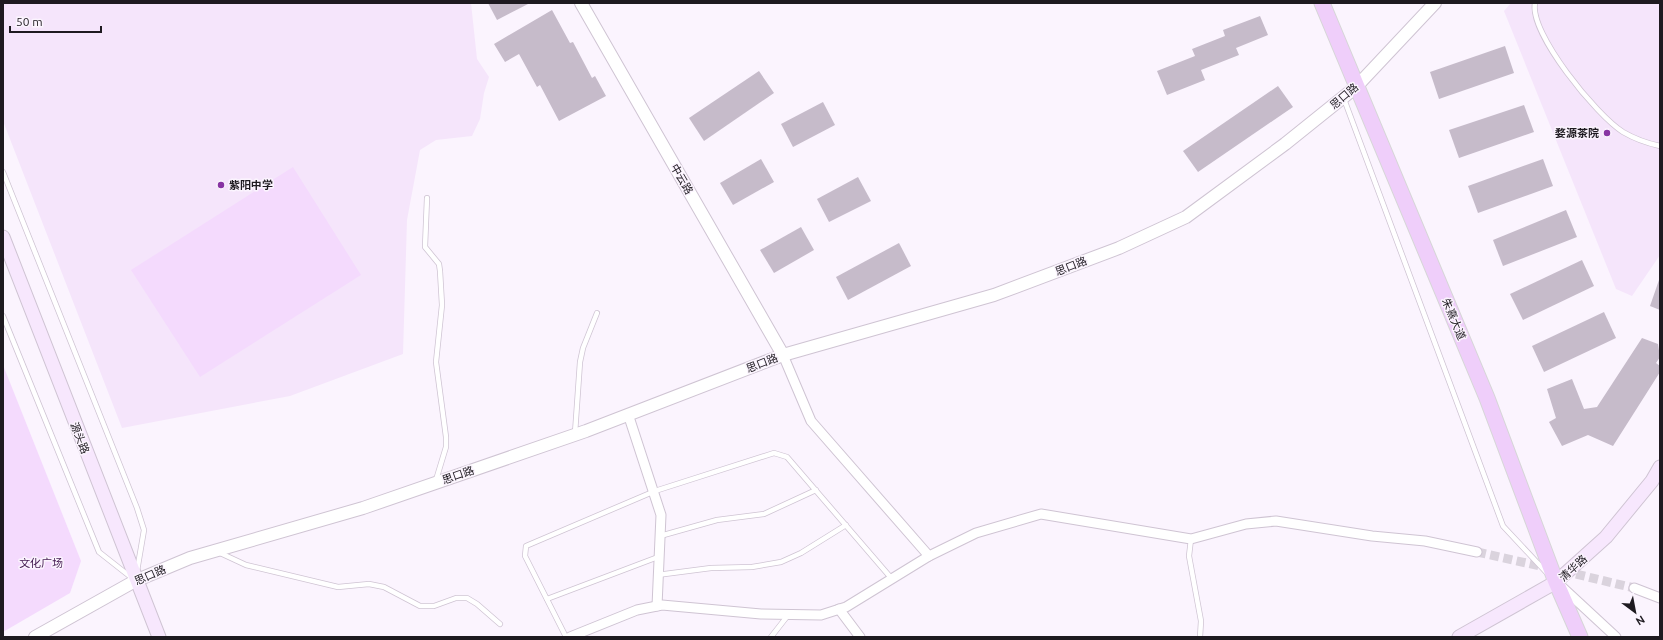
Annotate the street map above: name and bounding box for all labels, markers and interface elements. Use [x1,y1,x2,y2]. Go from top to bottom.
scale bar [10,8,101,34]
text: 50 m [16,15,43,28]
street label: 思口路 [1328,81,1360,111]
place label: 婺源茶院 [1555,127,1599,139]
marker: 婺源茶院 [1602,128,1612,138]
street label: 中云路 [669,162,695,196]
place label: 紫阳中学 [229,179,273,191]
marker: 紫阳中学 [216,180,226,190]
street label: 思口路 [1053,254,1089,278]
street label: 朱熹大道 [1440,296,1468,342]
street label: 思口路 [744,351,780,375]
street label: 源头路 [68,420,92,456]
street label: 思口路 [440,464,476,486]
street label: 清华路 [1557,553,1589,583]
park label: 文化广场 [19,557,63,569]
street label: 思口路 [132,563,168,587]
north arrow [1615,592,1655,632]
text: N [1634,613,1647,628]

